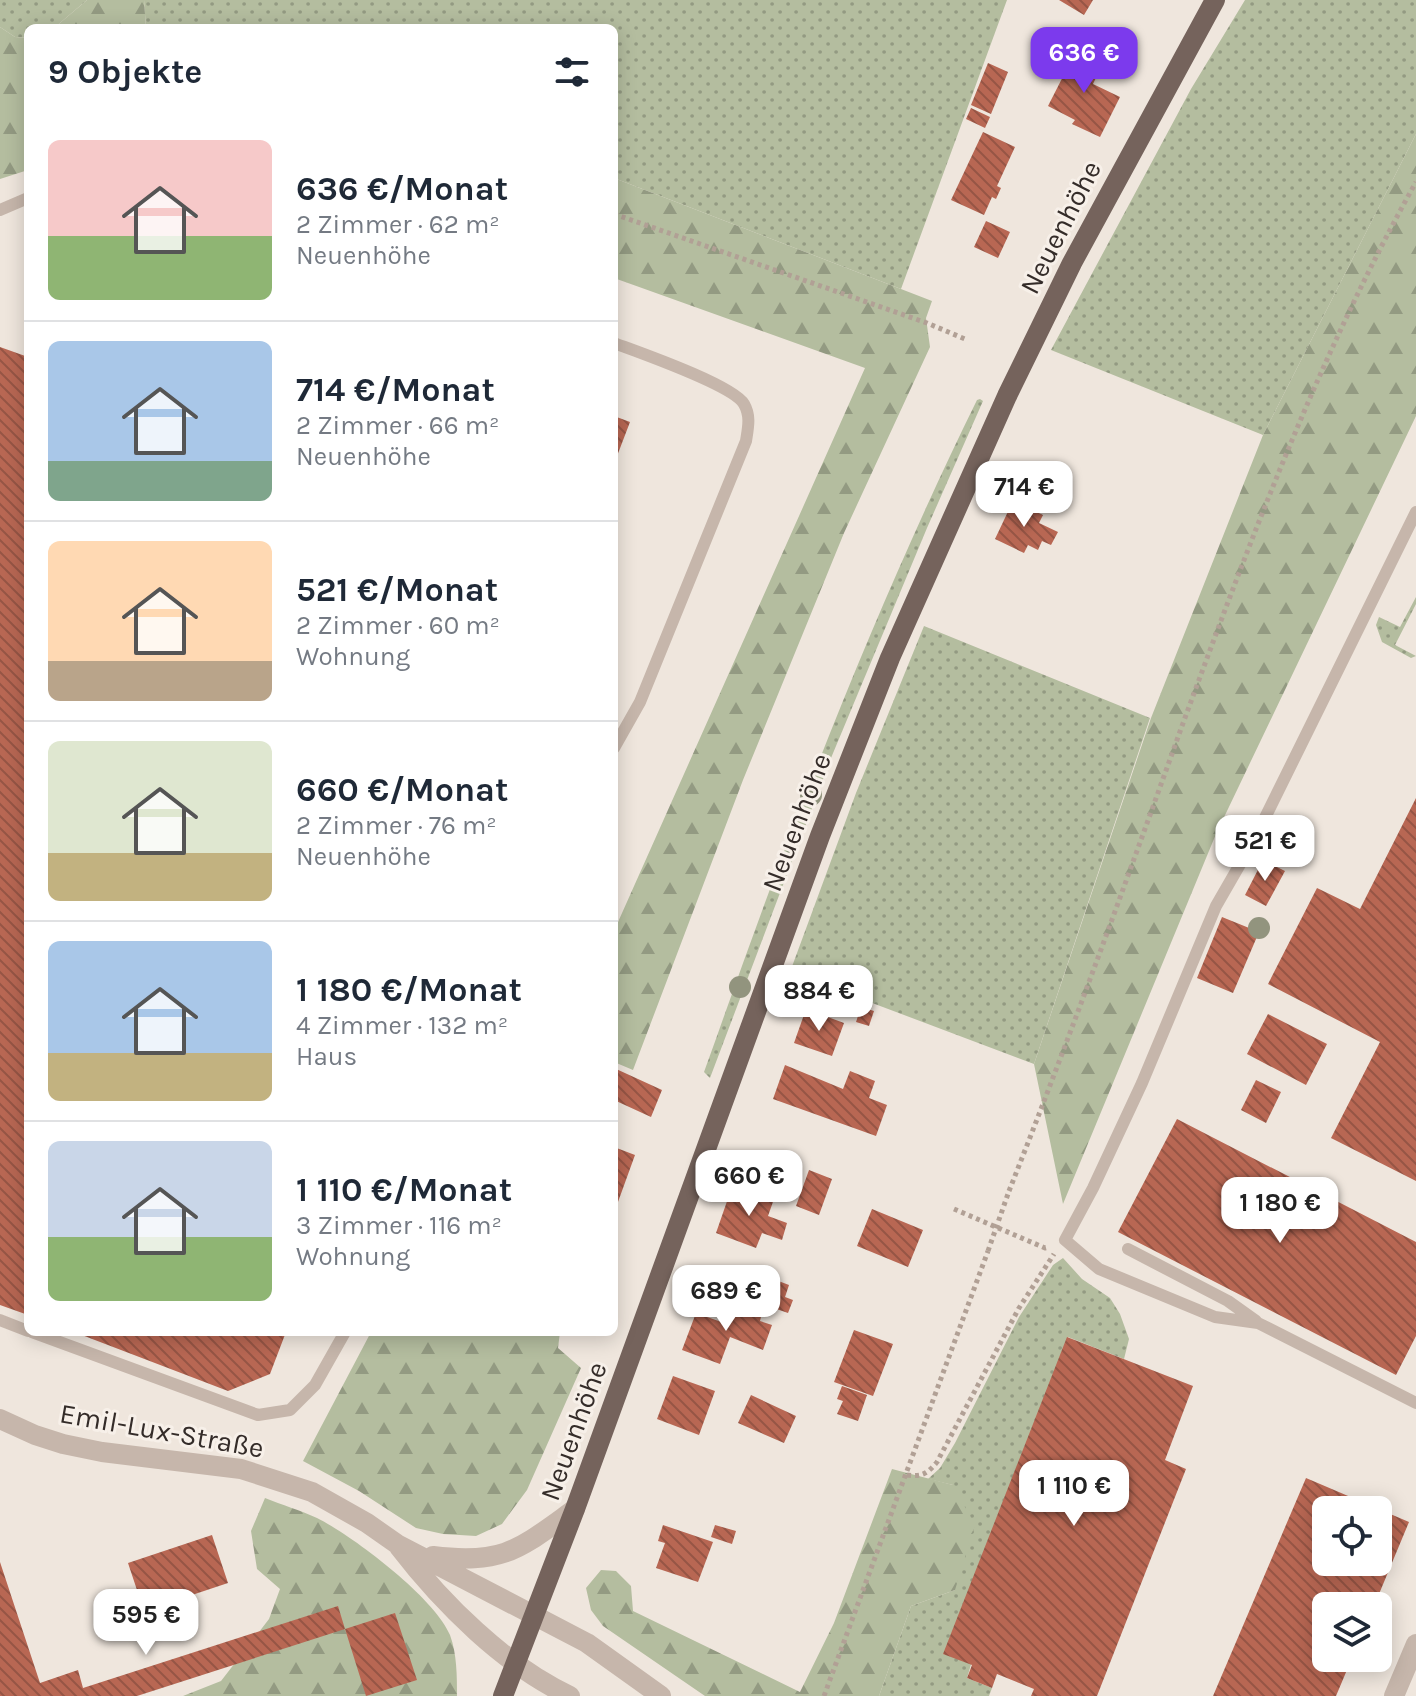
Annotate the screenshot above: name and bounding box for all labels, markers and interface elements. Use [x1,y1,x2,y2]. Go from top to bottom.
pin: 636 € [1028,27,1140,95]
text: 636 € [1049,37,1119,68]
icon: filters [550,50,594,94]
text: 9 Objekte [48,52,202,92]
street label: Neuenhöhe [1013,155,1108,299]
text: 636 €/Monat [296,169,508,209]
icon: home [112,172,208,268]
text: 2 Zimmer · 62 m² [296,209,500,240]
text: Neuenhöhe [296,240,431,271]
text: 714 €/Monat [296,370,495,410]
icon: home [112,373,208,469]
text: 2 Zimmer · 66 m² [296,410,499,441]
text: Neuenhöhe [296,441,431,472]
pin: 714 € [968,461,1080,529]
text: 714 € [994,471,1054,502]
text: 521 €/Monat [296,570,498,610]
icon: home [112,573,208,669]
text: 2 Zimmer · 60 m² [296,610,500,641]
text: Wohnung [296,641,410,672]
street label: Neuenhöhe [755,748,838,896]
text: 660 €/Monat [296,770,508,810]
icon: home [112,773,208,869]
text: 2 Zimmer · 76 m² [296,810,497,841]
pin: 521 € [1209,815,1321,883]
text: 521 € [1233,825,1297,856]
text: Neuenhöhe [296,841,431,872]
pin: 884 € [763,965,875,1033]
text: 1 180 €/Monat [296,970,522,1010]
icon: home [112,973,208,1069]
text: 884 € [783,975,855,1006]
text: 4 Zimmer · 132 m² [296,1010,508,1041]
text: Haus [296,1041,357,1072]
pin: 660 € [693,1150,805,1218]
text: 660 € [713,1160,785,1191]
text: 1 110 €/Monat [296,1170,512,1210]
icon: home [112,1173,208,1269]
pin: 1 180 € [1206,1177,1354,1245]
text: 1 180 € [1239,1187,1321,1218]
text: 3 Zimmer · 116 m² [296,1210,502,1241]
text: Wohnung [296,1241,410,1272]
pin: 689 € [670,1265,782,1333]
text: 689 € [690,1275,762,1306]
street label: Neuenhöhe [533,1357,614,1505]
street label: Emil-Lux-Straße [57,1396,266,1465]
pin: 1 110 € [1000,1460,1148,1528]
text: 1 110 € [1037,1470,1111,1501]
map controls [1312,1496,1392,1672]
button: locate [1312,1496,1392,1576]
pin: 595 € [90,1589,202,1657]
button: layers [1312,1592,1392,1672]
text: 595 € [111,1599,181,1630]

